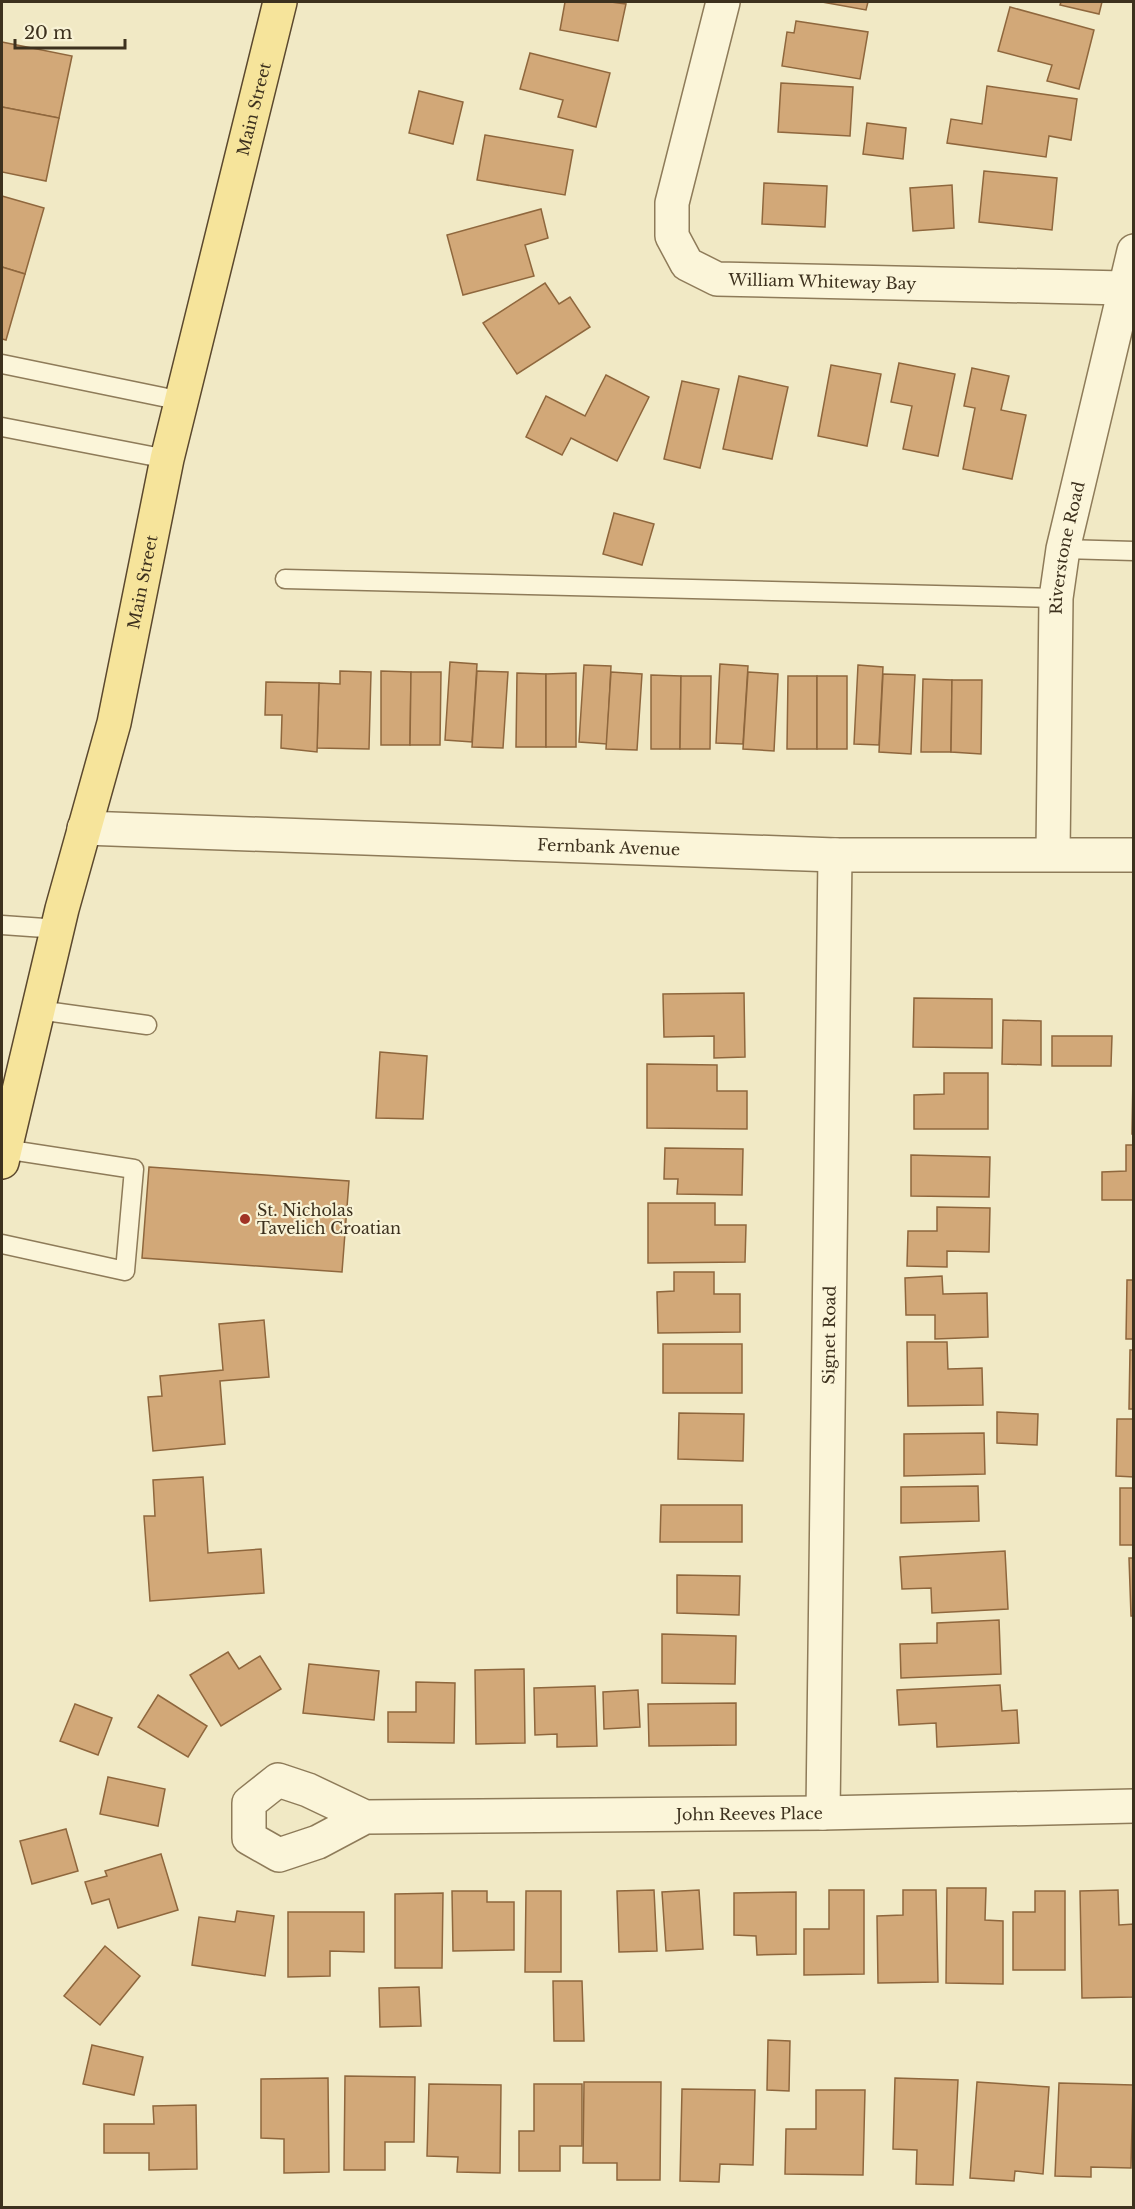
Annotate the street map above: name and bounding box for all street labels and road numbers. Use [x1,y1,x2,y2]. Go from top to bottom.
street label: Main Street [232,60,275,158]
street label: William Whiteway Bay [727,269,917,293]
street label: Riverstone Road [1046,479,1089,615]
street label: Main Street [123,533,162,631]
street label: Fernbank Avenue [537,834,680,859]
street label: Signet Road [818,1285,840,1385]
street label: John Reeves Place [674,1803,823,1824]

